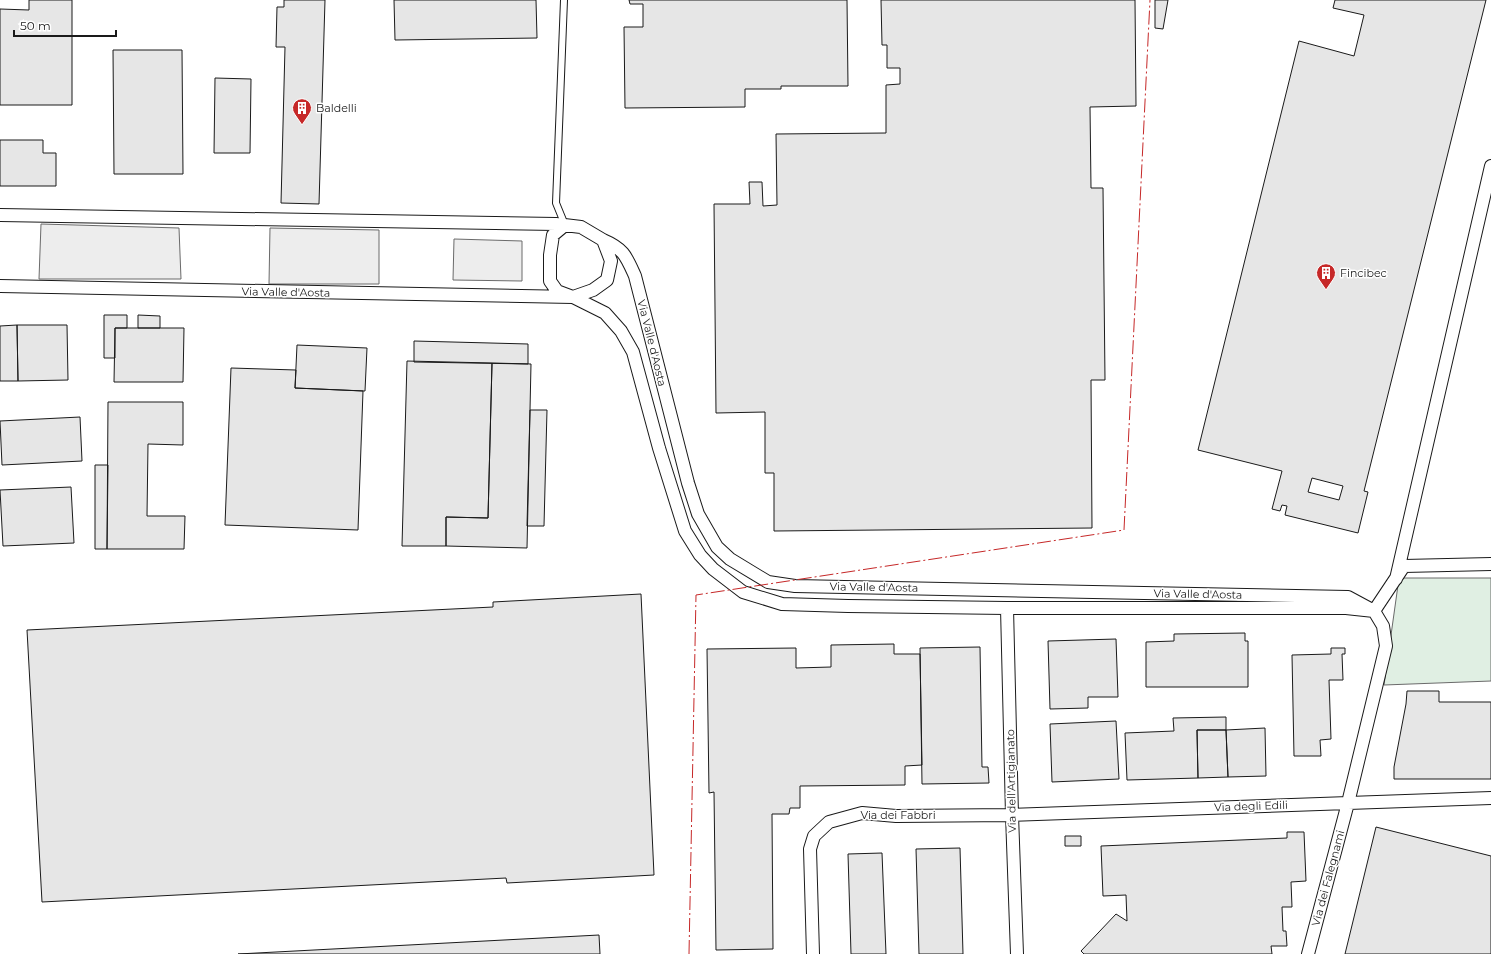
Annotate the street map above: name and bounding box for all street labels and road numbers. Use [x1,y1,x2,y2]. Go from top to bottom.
street label: Via Valle d'Aosta [241,284,331,300]
street label: Via Valle d'Aosta [634,298,670,388]
street label: Via Valle d'Aosta [829,579,919,595]
street label: Via Valle d'Aosta [1153,586,1243,602]
street label: Via dell'Artigianato [1003,729,1019,833]
street label: Via degli Edili [1214,798,1288,814]
street label: Via dei Fabbri [860,808,936,822]
street label: Via dei Falegnami [1308,829,1348,927]

